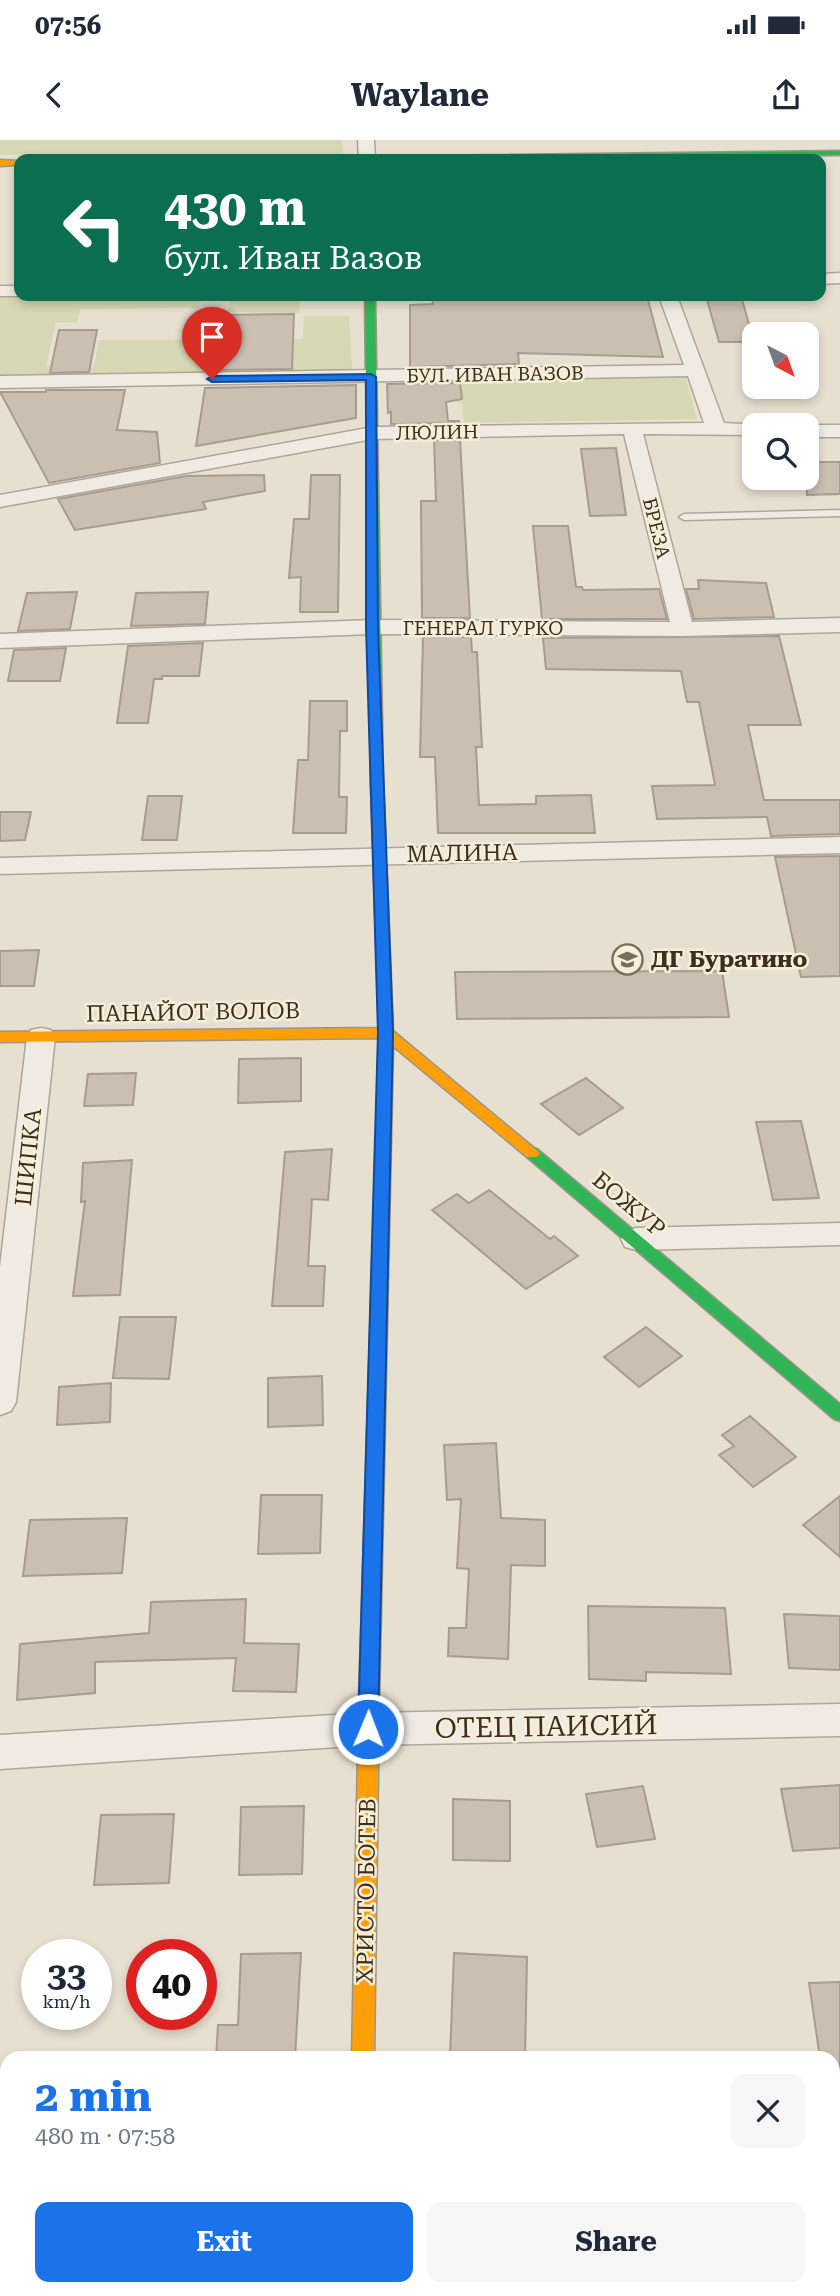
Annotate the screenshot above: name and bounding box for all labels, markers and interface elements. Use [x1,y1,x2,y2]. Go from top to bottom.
text: 07:56 [35,10,101,40]
icon: back [35,76,73,114]
text: Waylane [351,76,489,114]
icon: share [767,76,805,114]
text: 430 m [164,180,306,237]
icon: left [49,182,140,273]
text: бул. Иван Вазов [164,239,422,277]
pin [182,307,242,379]
icon: arrive [193,318,231,356]
north arrow [742,322,819,399]
map controls [742,322,819,490]
street label: БУЛ. ИВАН ВАЗОВ [406,361,584,388]
button: search [742,413,819,490]
street label: ЛЮЛИН [395,420,479,445]
street label: БРЕЗА [638,495,675,562]
street label: ГЕНЕРАЛ ГУРКО [403,617,563,640]
street label: МАЛИНА [406,839,518,868]
school or university icon: ДГ Буратино [611,942,645,976]
place label: ДГ Буратино [651,946,808,973]
street label: ПАНАЙОТ ВОЛОВ [86,997,300,1028]
street label: ШИПКА [10,1107,47,1207]
street label: БОЖУР [587,1166,671,1243]
position arrow [331,1692,405,1766]
street label: ОТЕЦ ПАИСИЙ [434,1708,658,1745]
street label: ХРИСТО БОТЕВ [351,1798,382,1984]
speed limit sign: 40 [126,1939,217,2030]
text: 33 [47,1955,86,1996]
text: km/h [42,1991,91,2012]
text: 2 min [35,2072,152,2121]
button: close [731,2074,805,2148]
text: 480 m · 07:58 [35,2123,175,2150]
button: Exit [35,2202,413,2282]
button: Share [427,2202,805,2282]

